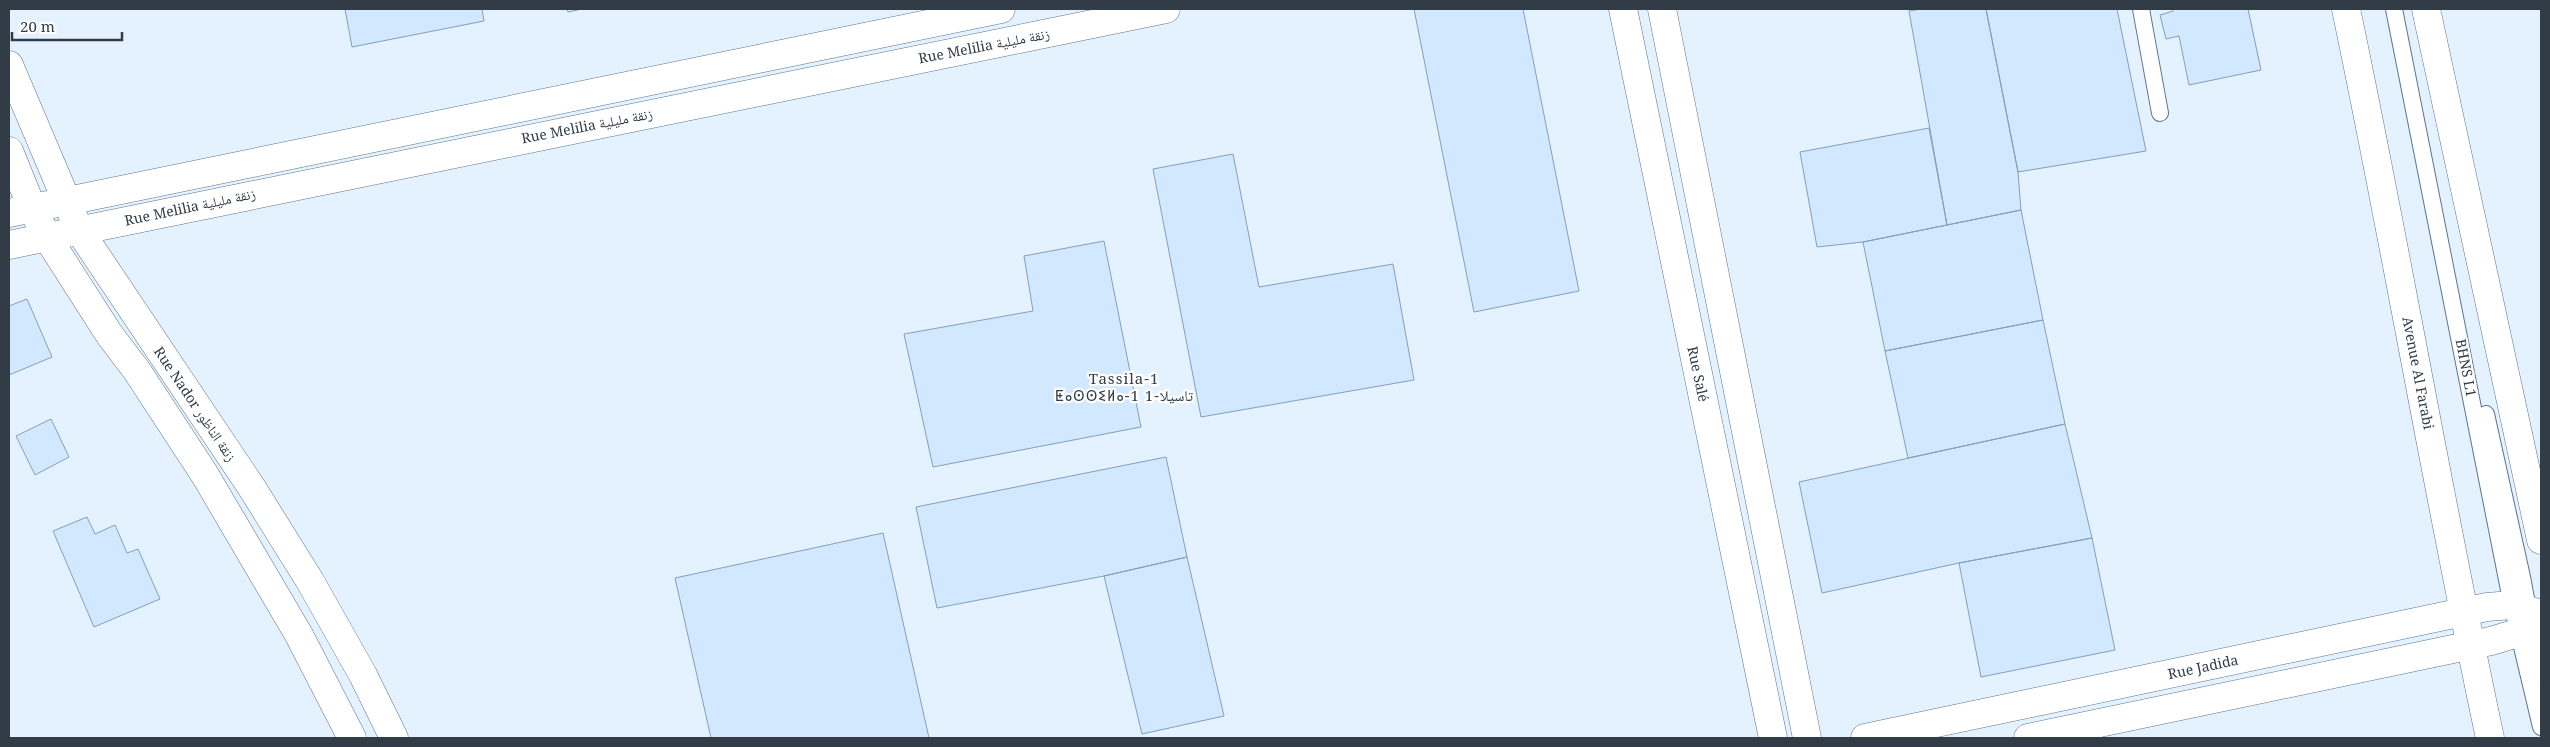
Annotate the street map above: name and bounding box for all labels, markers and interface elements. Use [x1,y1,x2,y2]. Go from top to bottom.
scale bar [12,10,122,42]
text: 20 m [20,16,55,36]
street label: Rue Melilia زنقة مليلية [917,23,1051,68]
street label: Rue Melilia زنقة مليلية [520,103,654,148]
street label: Rue Melilia زنقة مليلية [123,183,257,230]
street label: Avenue Al Farabi [2398,315,2439,431]
street label: BHNS L1 [2452,337,2481,399]
street label: Rue Nador زنقة الناظور [150,343,241,465]
street label: Rue Salé [1683,344,1714,404]
district label: Tassila-1 ⵟⴰⵙⵙⵉⵍⴰ-1 1-تاسيلا [1055,368,1194,405]
street label: Rue Jadida [2166,650,2240,683]

